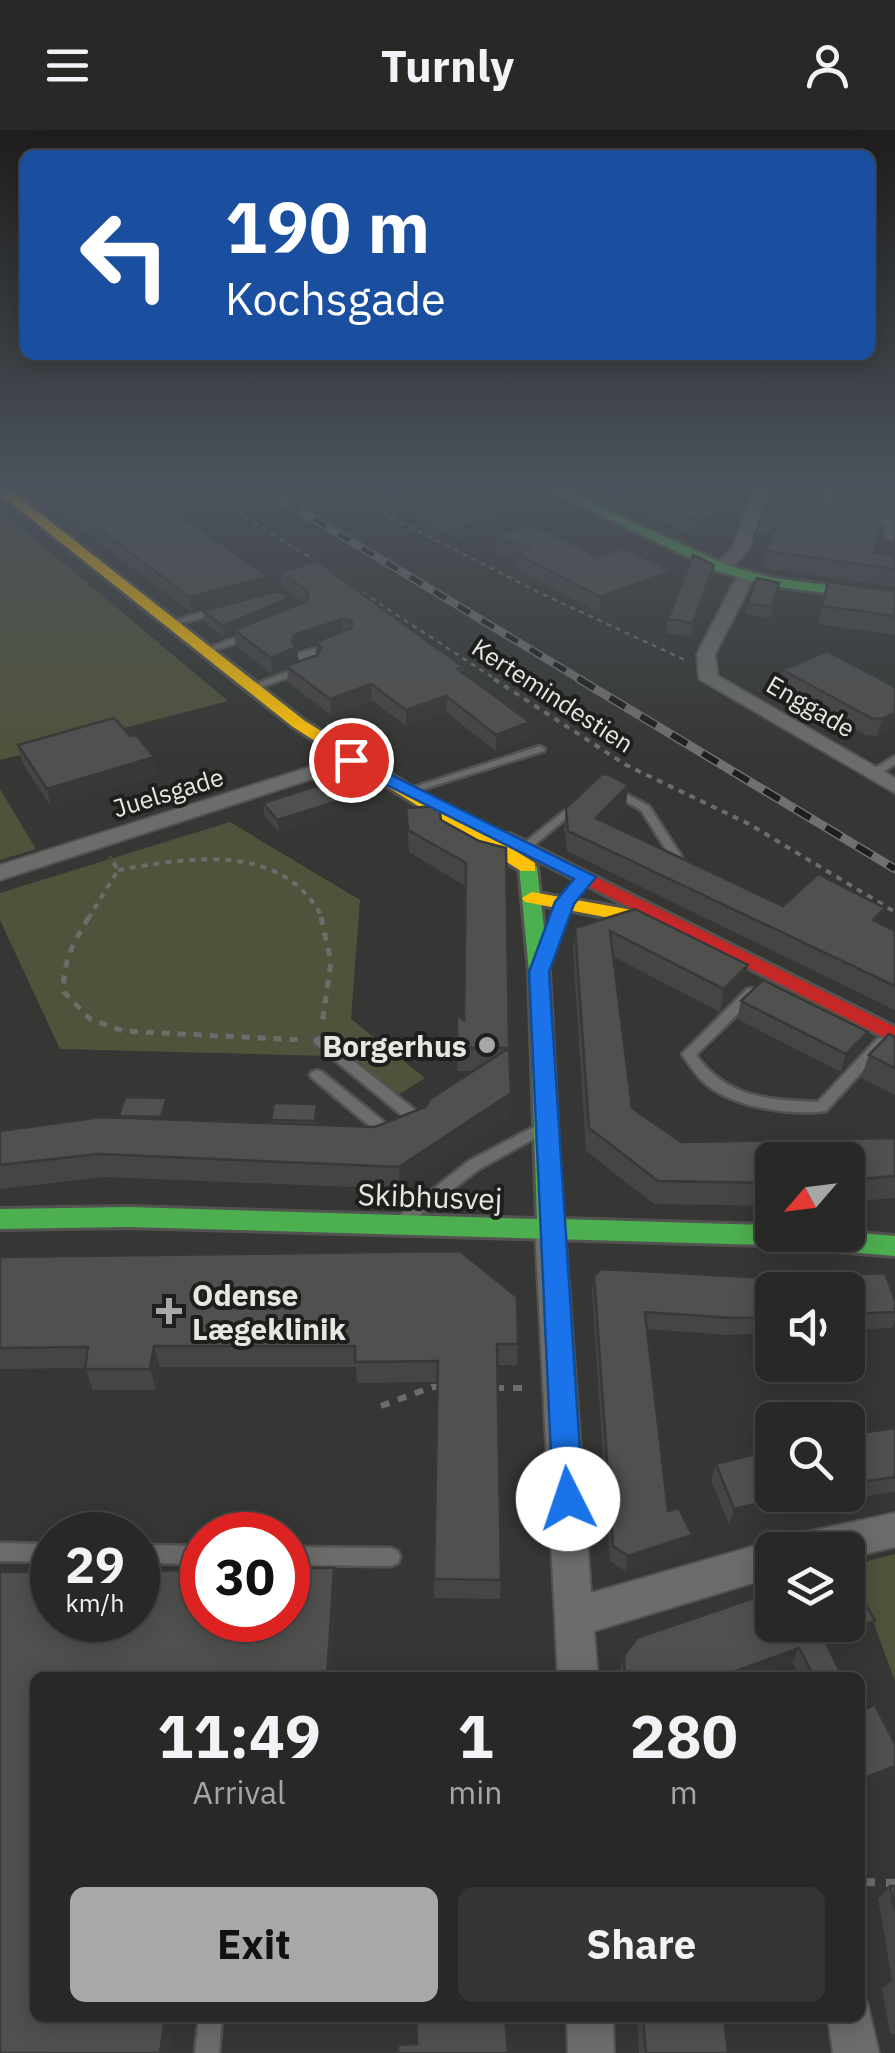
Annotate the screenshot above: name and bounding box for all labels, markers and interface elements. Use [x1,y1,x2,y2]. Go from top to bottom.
text: Turnly [381,36,514,94]
icon: menu [40,38,95,93]
icon: person [800,38,855,93]
text: 190 m [225,181,430,272]
icon: left [60,190,190,320]
text: Kochsgade [225,269,446,327]
street label: Kertemindestien [466,630,640,760]
street label: Enggade [761,668,861,744]
pin [309,718,394,803]
icon: arrive [324,733,379,788]
street label: Juelsgade [109,760,227,824]
place label: Borgerhus [322,1026,467,1065]
marker: Borgerhus [476,1034,498,1056]
north arrow [755,1142,865,1252]
map controls [755,1142,865,1642]
street label: Skibhusvej [357,1174,503,1218]
button: sound [755,1272,865,1382]
place label: Odense Lægeklinik [192,1275,347,1348]
marker: Odense Lægeklinik [156,1298,182,1324]
button: search [755,1402,865,1512]
position arrow [516,1447,620,1551]
speed limit sign: 30 [180,1512,310,1642]
text: 29 [65,1532,125,1597]
button: layers [755,1532,865,1642]
text: km/h [66,1586,124,1619]
text: 11:49 [157,1696,321,1775]
text: 1 [457,1696,493,1775]
text: 280 [630,1696,738,1775]
text: Arrival [193,1771,286,1813]
text: min [448,1771,502,1813]
text: m [670,1771,698,1813]
button: Exit [70,1887,438,2002]
button: Share [458,1887,825,2002]

